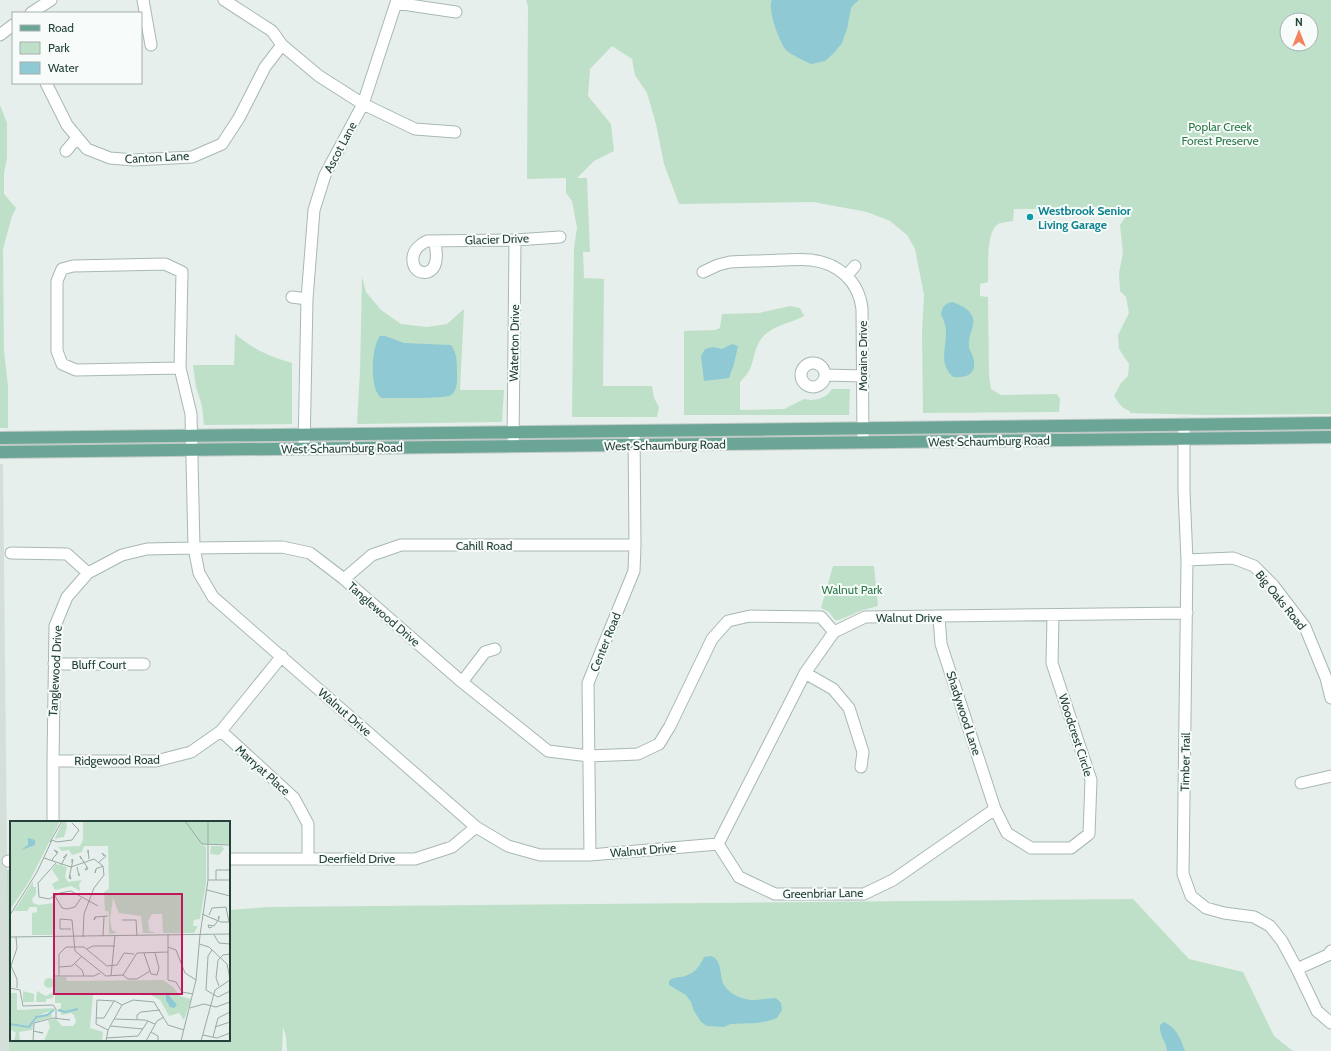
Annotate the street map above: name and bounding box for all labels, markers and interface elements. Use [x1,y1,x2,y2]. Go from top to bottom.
legend [12,12,142,84]
north arrow [1279,12,1319,52]
text: N [1295,15,1303,29]
text: Road [48,20,74,35]
text: Park [48,40,70,55]
text: Water [48,60,79,75]
street label: Ascot Lane [320,119,360,175]
park label: Poplar Creek Forest Preserve [1181,119,1259,148]
street label: Canton Lane [124,148,190,166]
place label: Westbrook Senior Living Garage [1038,203,1131,232]
marker: Westbrook Senior Living Garage [1025,212,1035,222]
street label: Glacier Drive [465,230,529,248]
street label: Waterton Drive [506,304,522,382]
street label: Moraine Drive [855,321,870,391]
street label: West Schaumburg Road [928,432,1050,450]
street label: West Schaumburg Road [604,436,726,454]
street label: West Schaumburg Road [281,439,403,457]
street label: Cahill Road [456,538,512,553]
street label: Big Oaks Road [1252,567,1310,633]
street label: Tanglewood Drive [345,578,423,650]
park label: Walnut Park [822,582,883,597]
street label: Center Road [586,610,624,674]
street label: Walnut Drive [876,610,942,625]
street label: Tanglewood Drive [45,625,65,717]
street label: Bluff Court [72,657,126,672]
street label: Shadywood Lane [943,669,985,757]
street label: Walnut Drive [315,685,375,739]
street label: Woodcrest Circle [1056,692,1096,778]
street label: Timber Trail [1177,732,1193,792]
street label: Marryat Place [233,742,293,798]
street label: Ridgewood Road [74,752,160,768]
inset map [10,821,230,1041]
street label: Walnut Drive [609,840,677,860]
street label: Deerfield Drive [319,851,395,866]
street label: Greenbriar Lane [783,885,863,901]

